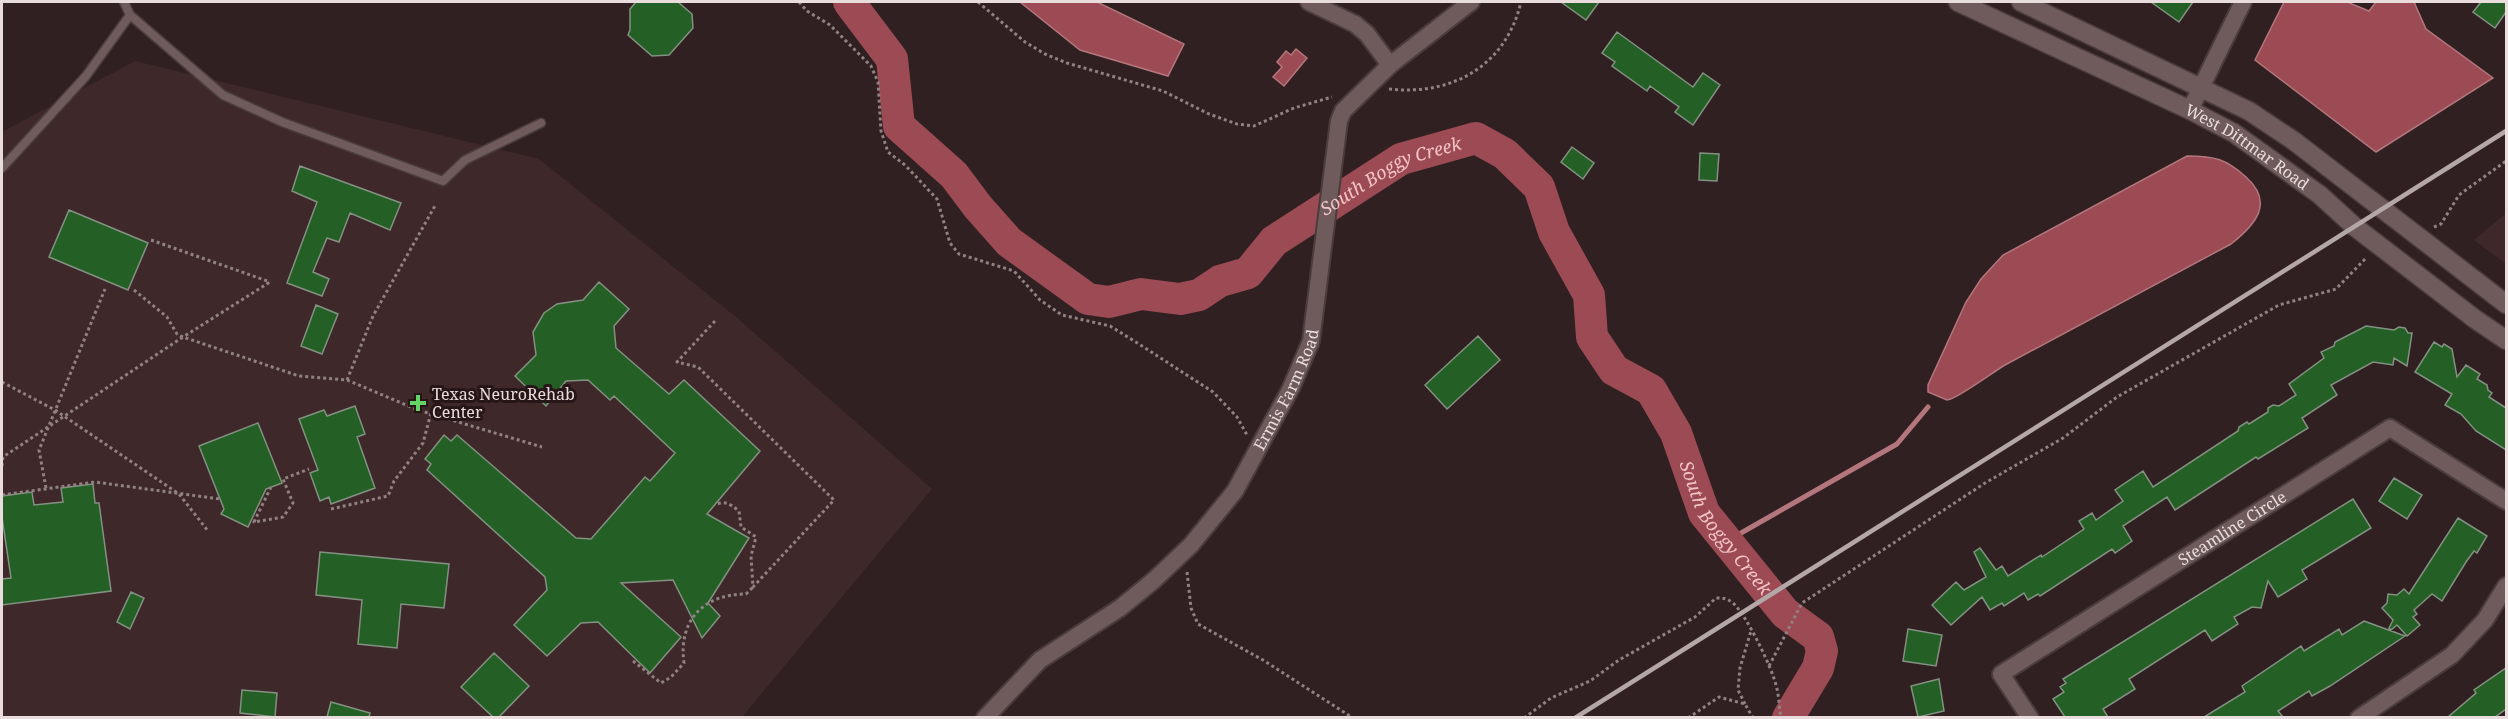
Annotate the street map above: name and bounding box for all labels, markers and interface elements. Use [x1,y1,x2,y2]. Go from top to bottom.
street label: West Dittmar Road [2181,98,2314,195]
water label: South Boggy Creek [1315,130,1465,220]
street label: Ermis Farm Road [1248,328,1323,454]
place label: Texas NeuroRehab Center [432,383,575,423]
marker: Texas NeuroRehab Center [409,394,427,412]
water label: South Boggy Creek [1675,457,1778,600]
street label: Steamline Circle [2174,485,2290,570]

